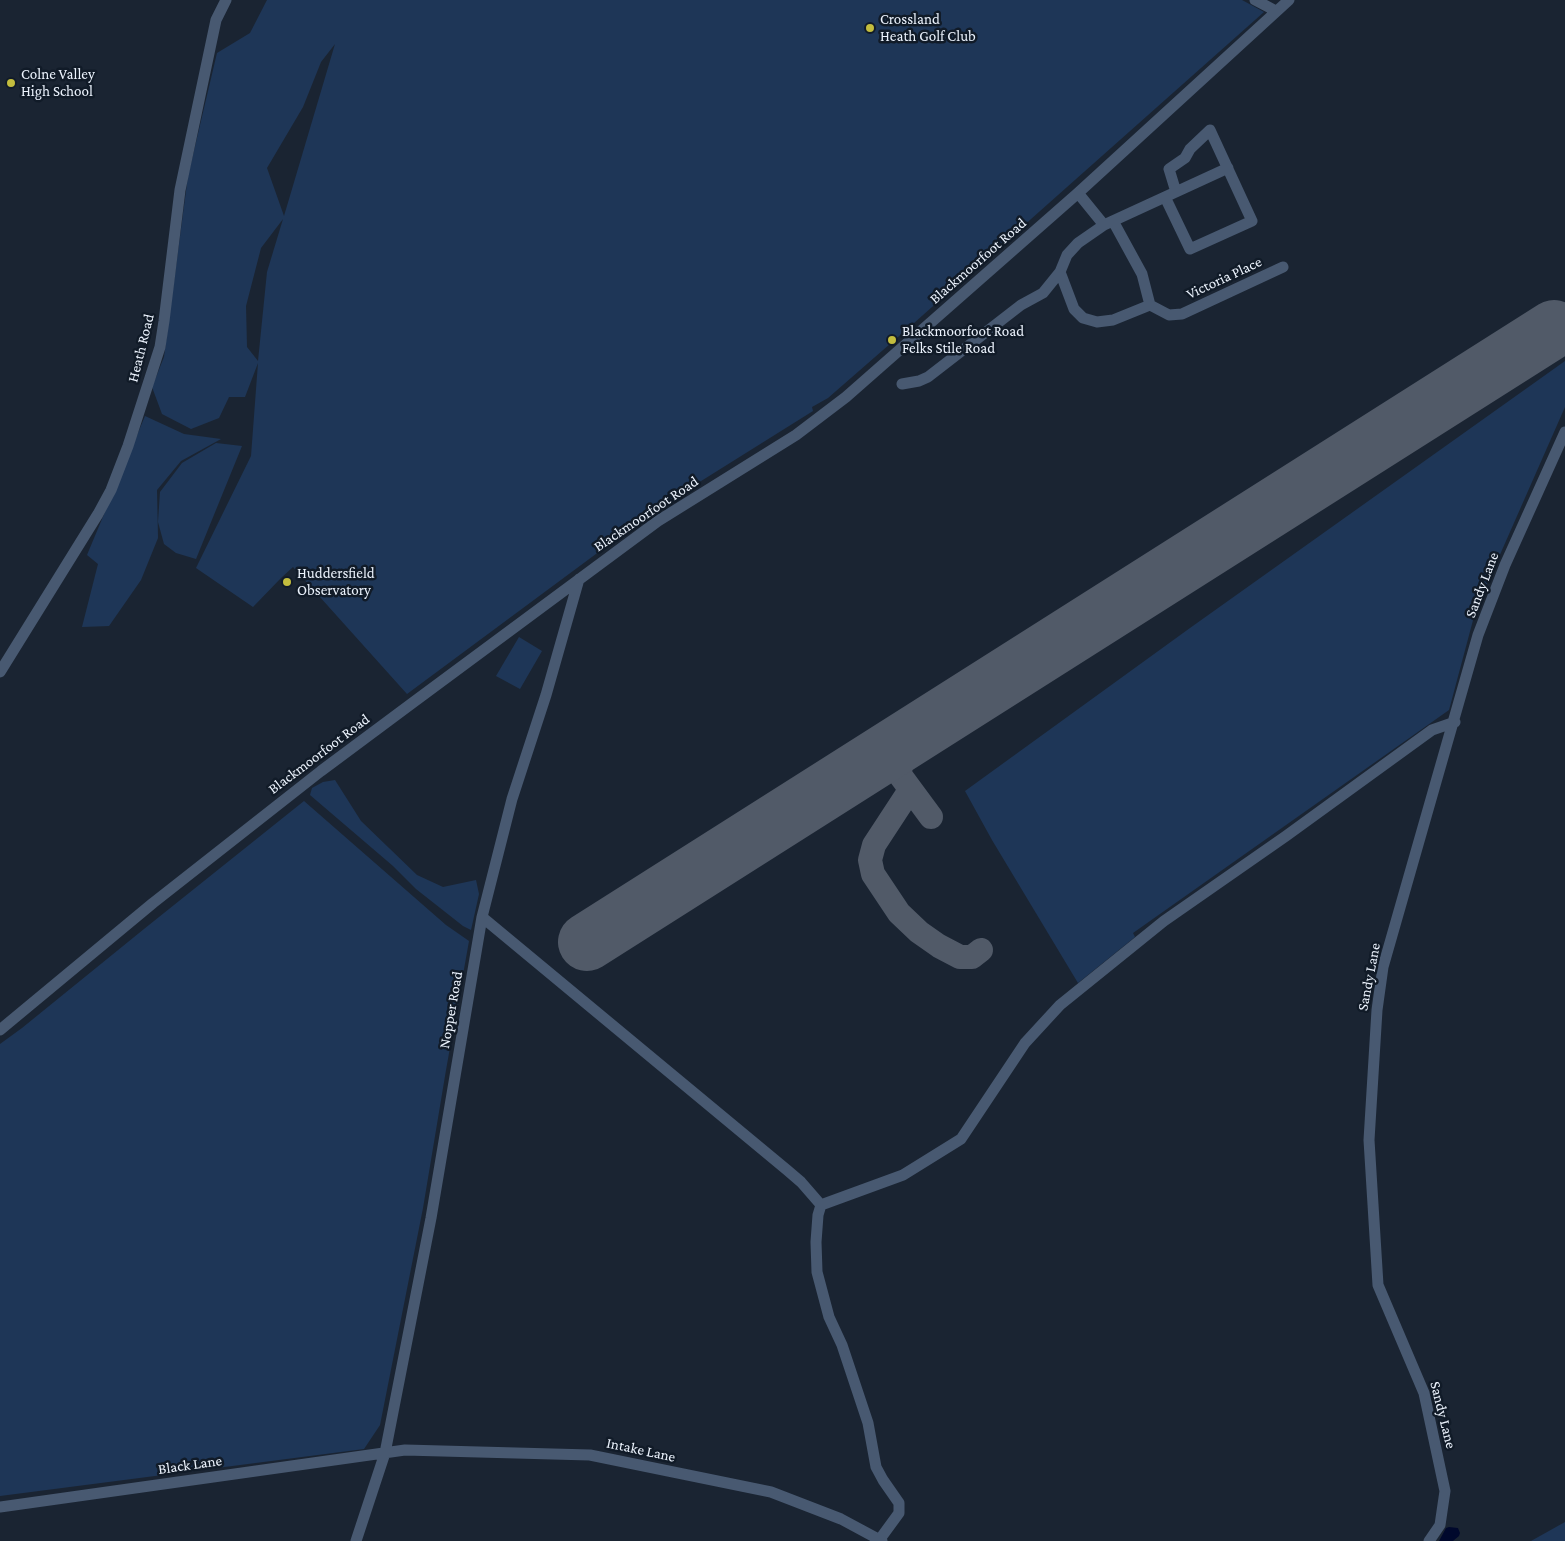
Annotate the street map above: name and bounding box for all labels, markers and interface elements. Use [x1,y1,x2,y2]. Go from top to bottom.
place label: Crossland Heath Golf Club [880,10,976,45]
marker: Crossland Heath Golf Club [864,22,876,34]
place label: Colne Valley High School [21,65,95,100]
marker: Colne Valley High School [5,77,17,89]
street label: Blackmoorfoot Road [926,214,1030,308]
street label: Victoria Place [1184,253,1264,303]
street label: Heath Road [124,312,158,384]
place label: Blackmoorfoot Road Felks Stile Road [902,322,1024,357]
marker: Blackmoorfoot Road Felks Stile Road [886,334,898,346]
street label: Blackmoorfoot Road [590,472,702,556]
street label: Sandy Lane [1461,550,1503,620]
place label: Huddersfield Observatory [297,564,375,599]
marker: Huddersfield Observatory [281,576,293,588]
street label: Blackmoorfoot Road [265,710,373,798]
street label: Sandy Lane [1354,942,1384,1012]
street label: Nopper Road [435,970,467,1050]
street label: Sandy Lane [1426,1379,1460,1451]
street label: Intake Lane [605,1434,677,1466]
street label: Black Lane [157,1452,223,1478]

